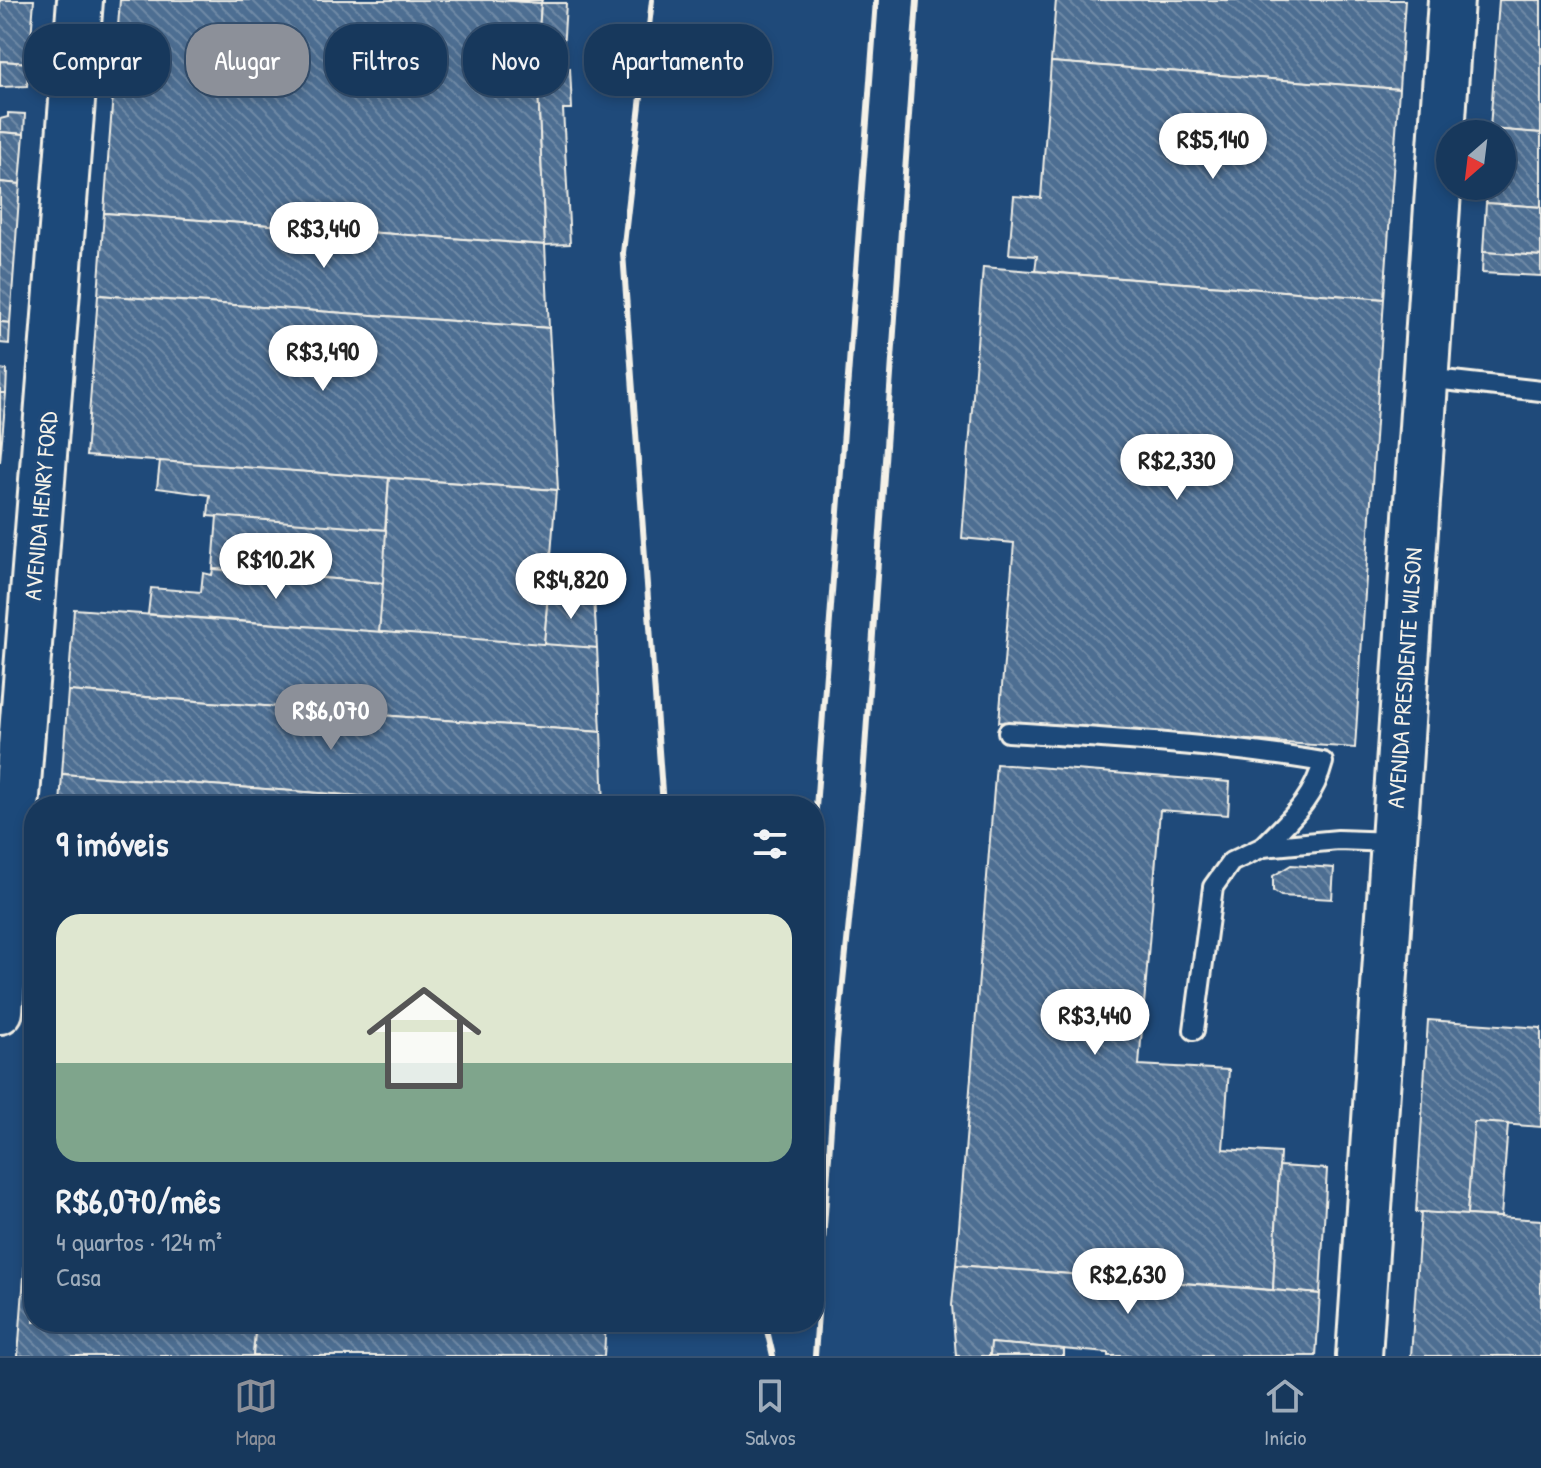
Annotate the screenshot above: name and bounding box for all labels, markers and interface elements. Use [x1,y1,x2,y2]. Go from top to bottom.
chip: Comprar [24,24,170,96]
chip: Alugar [186,24,309,96]
chip: Filtros [325,24,447,96]
chip: Novo [463,24,568,96]
chip: Apartamento [584,24,772,96]
pin: R$5,140 [1139,113,1287,181]
north arrow [1436,120,1516,200]
map controls [1436,120,1516,200]
text: R$5,140 [1177,121,1249,156]
pin: R$3,440 [250,202,398,270]
text: R$3,440 [287,210,361,245]
pin: R$3,490 [249,325,397,393]
text: R$3,490 [287,333,359,368]
street label: AVENIDA HENRY FORD [16,410,64,602]
pin: R$2,330 [1103,434,1251,502]
text: R$2,330 [1138,442,1216,477]
pin: R$10.2K [202,533,350,601]
text: R$10.2K [237,541,315,576]
street label: AVENIDA PRESIDENTE WILSON [1379,547,1429,809]
pin: R$4,820 [497,553,645,621]
text: R$4,820 [533,561,609,596]
pin: R$6,070 [257,684,405,752]
text: R$6,070 [293,692,369,727]
text: 9 imóveis [56,821,169,867]
icon: filters [748,822,792,866]
icon: home [352,966,496,1110]
pin: R$3,440 [1021,989,1169,1057]
text: R$3,440 [1058,997,1132,1032]
text: R$6,070/mês [56,1178,221,1224]
text: 4 quartos · 124 m² [56,1224,222,1259]
pin: R$2,630 [1054,1248,1202,1316]
text: R$2,630 [1090,1256,1166,1291]
text: Casa [56,1259,101,1294]
tab: Mapa [234,1374,278,1452]
tab: Salvos [745,1374,796,1452]
tab: Início [1263,1374,1307,1452]

